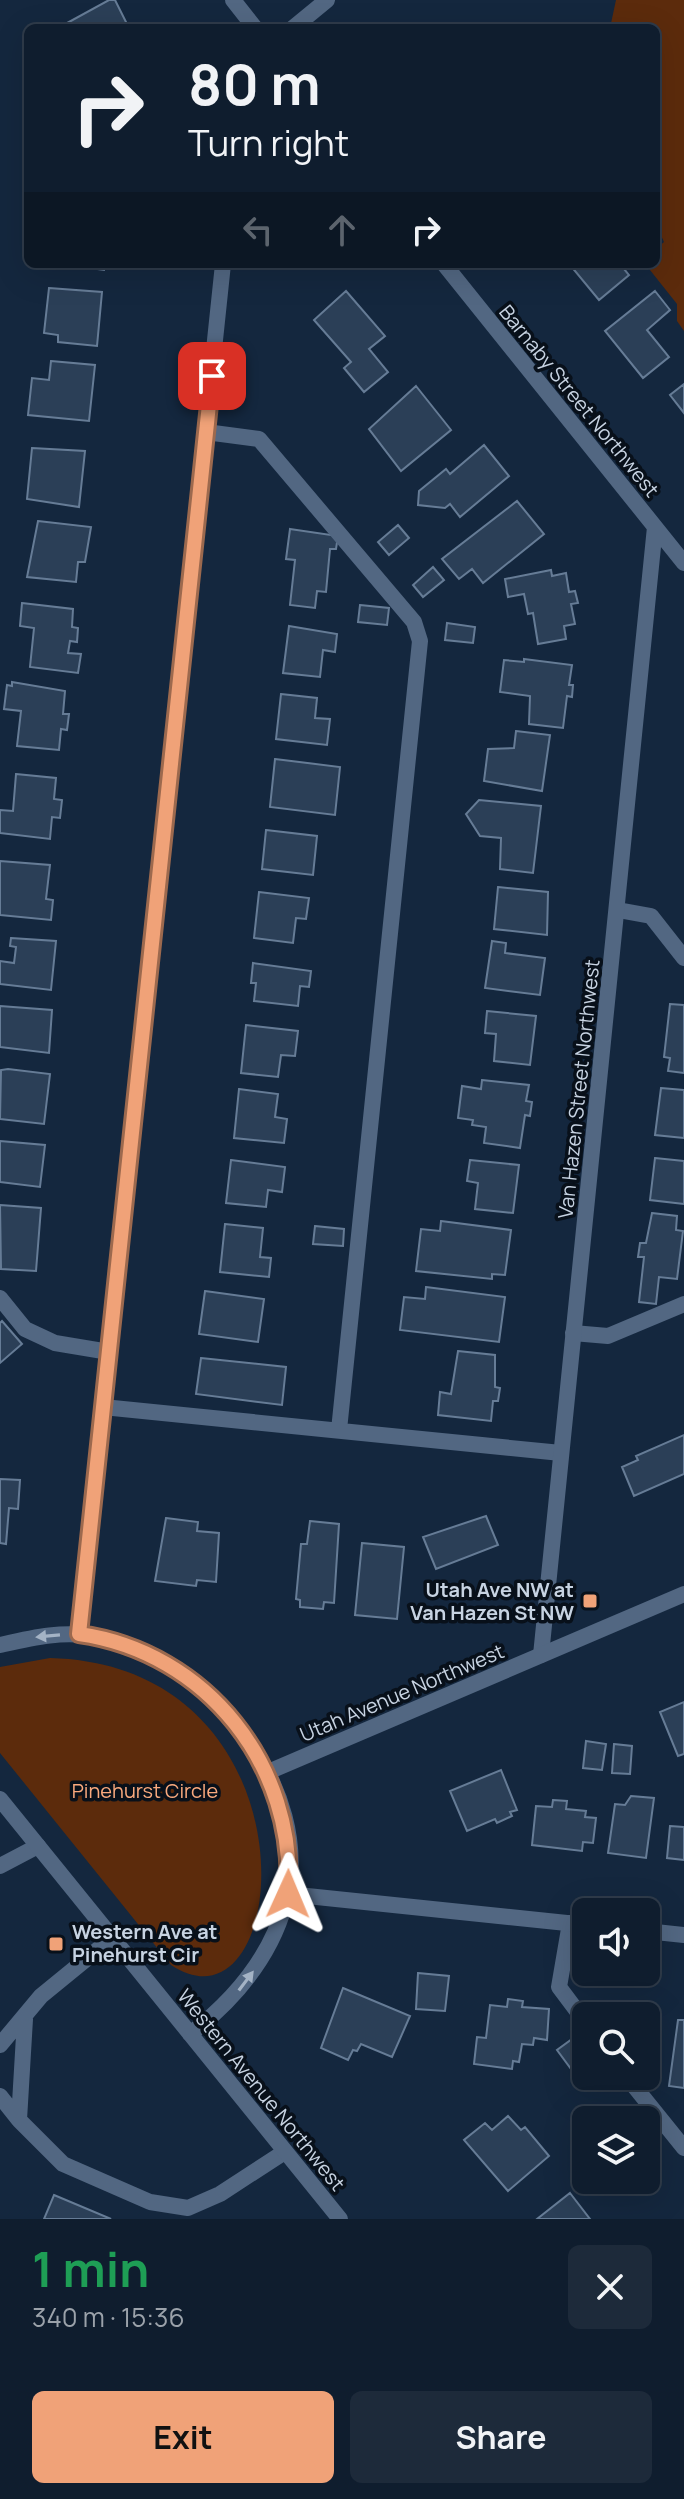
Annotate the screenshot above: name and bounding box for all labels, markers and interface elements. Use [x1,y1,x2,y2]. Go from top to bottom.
text: 80 m [188,45,321,122]
icon: right [56,56,160,160]
text: Turn right [188,118,349,167]
icon: left [236,208,280,252]
icon: ahead [320,208,364,252]
icon: right [404,208,448,252]
street label: Barnaby Street Northwest [493,299,665,502]
pin [178,342,246,410]
icon: arrive [190,354,234,398]
street label: Van Hazen Street Northwest [551,958,606,1220]
place label: Utah Ave NW at Van Hazen St NW [410,1576,574,1626]
marker: Utah Ave NW at Van Hazen St NW [581,1592,599,1610]
one-way arrow [35,1630,60,1643]
street label: Utah Avenue Northwest [296,1637,508,1748]
park label: Pinehurst Circle [72,1777,218,1804]
position arrow [246,1852,330,1936]
map controls [572,1898,660,2194]
button: sound [572,1898,660,1986]
place label: Western Ave at Pinehurst Cir [72,1918,217,1968]
marker: Western Ave at Pinehurst Cir [47,1935,65,1953]
one-way arrow [238,1971,254,1991]
street label: Western Avenue Northwest [171,1983,351,2196]
button: search [572,2002,660,2090]
button: layers [572,2106,660,2194]
text: 1 min [32,2236,149,2301]
button: close [568,2245,652,2329]
text: 340 m · 15:36 [32,2299,185,2335]
button: Exit [32,2391,334,2483]
button: Share [350,2391,652,2483]

